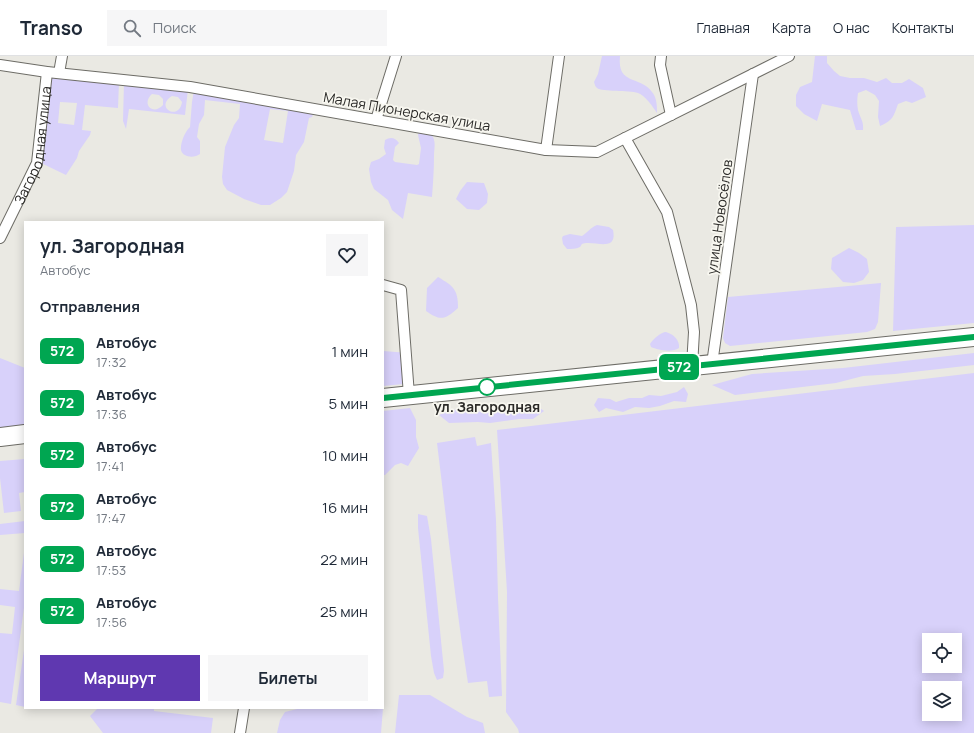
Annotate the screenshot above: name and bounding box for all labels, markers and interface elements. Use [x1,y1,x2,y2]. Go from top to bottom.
search box [107,10,387,46]
text: Transo [20,15,83,41]
icon: search [121,17,143,39]
text: Поиск [153,17,196,38]
text: Главная [697,18,750,37]
text: Карта [772,18,811,37]
text: О нас [833,18,870,37]
text: Контакты [892,18,954,37]
street label: Загородная улица [9,85,55,207]
street label: Малая Пионерская улица [322,87,492,135]
street label: улица Новосёлов [702,158,737,276]
text: ул. Загородная [40,233,185,259]
button: heart [326,234,368,276]
text: Автобус [40,261,90,279]
text: Отправления [40,296,140,317]
text: Автобус [96,332,157,353]
text: 572 [50,341,74,360]
text: 1 мин [331,341,368,362]
text: 17:32 [96,353,126,371]
line badge: 572 [656,354,702,380]
text: 572 [667,357,691,376]
marker: ул. Загородная [478,378,496,396]
text: Автобус [96,384,157,405]
text: 572 [50,393,74,412]
text: 5 мин [329,393,368,414]
place label: ул. Загородная [434,397,540,416]
text: 17:36 [96,405,127,423]
text: Автобус [96,436,157,457]
text: 572 [50,445,74,464]
text: 10 мин [322,445,368,466]
text: 17:41 [96,457,124,475]
text: Автобус [96,488,157,509]
text: 572 [50,497,74,516]
text: 16 мин [322,497,368,518]
text: 17:47 [96,509,126,527]
text: Автобус [96,540,157,561]
text: 572 [50,549,74,568]
text: 22 мин [320,549,368,570]
text: 17:53 [96,561,126,579]
text: Автобус [96,592,157,613]
text: 572 [50,601,74,620]
text: 25 мин [320,601,368,622]
text: 17:56 [96,613,127,631]
map controls [922,633,962,721]
button: locate [922,633,962,673]
button: Маршрут [40,655,200,701]
button: Билеты [208,655,368,701]
button: layers [922,681,962,721]

